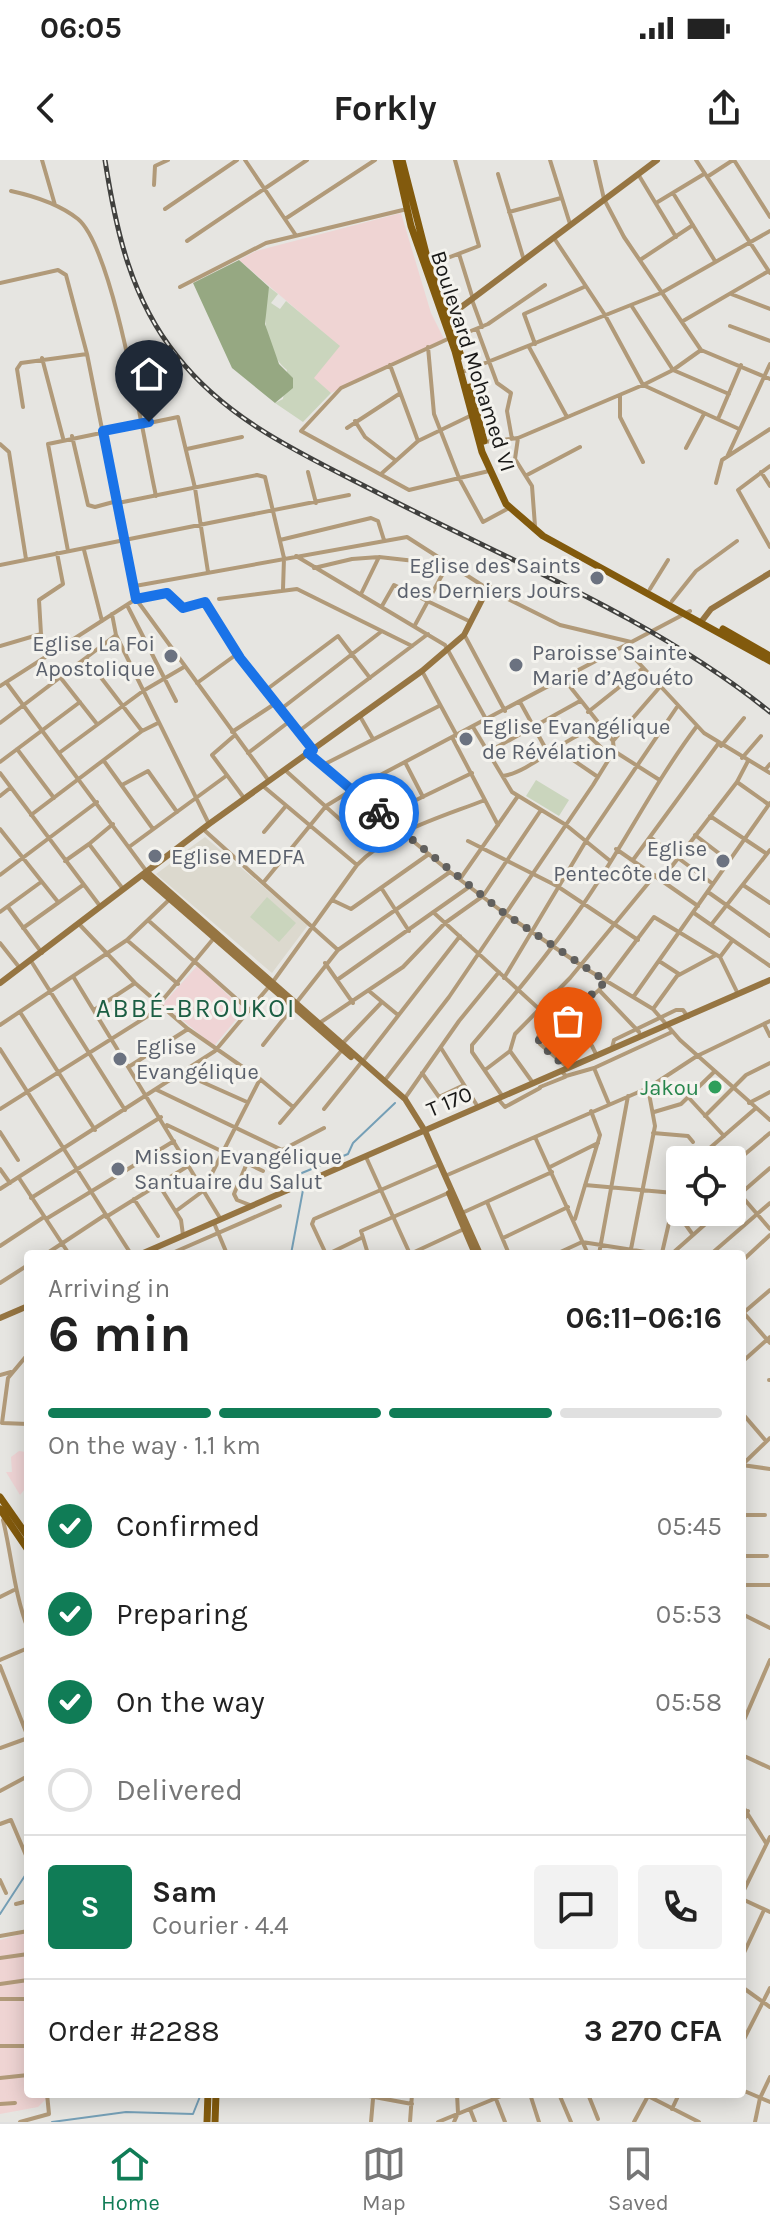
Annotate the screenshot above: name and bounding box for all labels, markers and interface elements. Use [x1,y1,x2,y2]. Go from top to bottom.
text: 06:05 [40,10,122,46]
icon: back [24,86,68,130]
icon: share [702,86,746,130]
text: Forkly [333,87,437,129]
street label: Boulevard Mohamed VI [425,248,521,475]
pin [115,340,183,422]
icon: home [127,352,171,396]
place label: Eglise des Saints des Derniers Jours [397,553,581,604]
marker: Eglise des Saints des Derniers Jours [588,569,606,587]
place label: Eglise La Foi Apostolique [32,631,155,682]
place label: Paroisse Sainte Marie d’Agouéto [532,640,693,691]
marker: Eglise La Foi Apostolique [162,647,180,665]
marker: Paroisse Sainte Marie d’Agouéto [507,656,525,674]
place label: Eglise Evangélique de Révélation [482,714,670,765]
marker: Eglise Evangélique de Révélation [457,730,475,748]
courier [339,773,419,853]
icon: bike [357,791,401,835]
place label: Eglise Pentecôte de CI [553,836,707,887]
place label: Eglise MEDFA [171,844,305,870]
marker: Eglise MEDFA [146,847,164,865]
marker: Eglise Pentecôte de CI [714,852,732,870]
pin [534,987,602,1069]
district label: ABBÉ-BROUKOI [96,992,296,1024]
icon: bag [546,999,590,1043]
place label: Eglise Evangélique [136,1034,259,1085]
marker: Eglise Evangélique [111,1050,129,1068]
place label: Jakou [640,1075,699,1101]
marker: Jakou [706,1078,724,1096]
street label: T 170 [423,1081,476,1123]
place label: Mission Evangélique Santuaire du Salut [134,1144,342,1195]
map controls [666,1146,746,1226]
button: locate [666,1146,746,1226]
marker: Mission Evangélique Santuaire du Salut [109,1160,127,1178]
text: Arriving in [48,1273,170,1304]
text: 06:11–06:16 [565,1300,722,1336]
text: 6 min [48,1303,192,1364]
text: On the way · 1.1 km [48,1430,261,1461]
icon: check [48,1504,92,1548]
text: Confirmed [116,1508,260,1544]
text: 05:45 [657,1511,722,1542]
icon: check [48,1592,92,1636]
text: Preparing [116,1596,248,1632]
text: 05:53 [656,1599,722,1630]
icon: check [48,1680,92,1724]
text: On the way [116,1684,265,1720]
text: 05:58 [655,1687,722,1718]
text: Delivered [116,1772,243,1808]
button: chat [534,1865,618,1949]
button: phone [638,1865,722,1949]
text: Sam [152,1874,217,1910]
text: S [80,1889,100,1925]
text: Courier · 4.4 [152,1910,288,1941]
text: Order #2288 [48,2013,220,2049]
text: 3 270 CFA [584,2013,722,2049]
tab: Home [101,2142,160,2216]
tab: Map [362,2142,406,2216]
tab: Saved [608,2142,669,2216]

